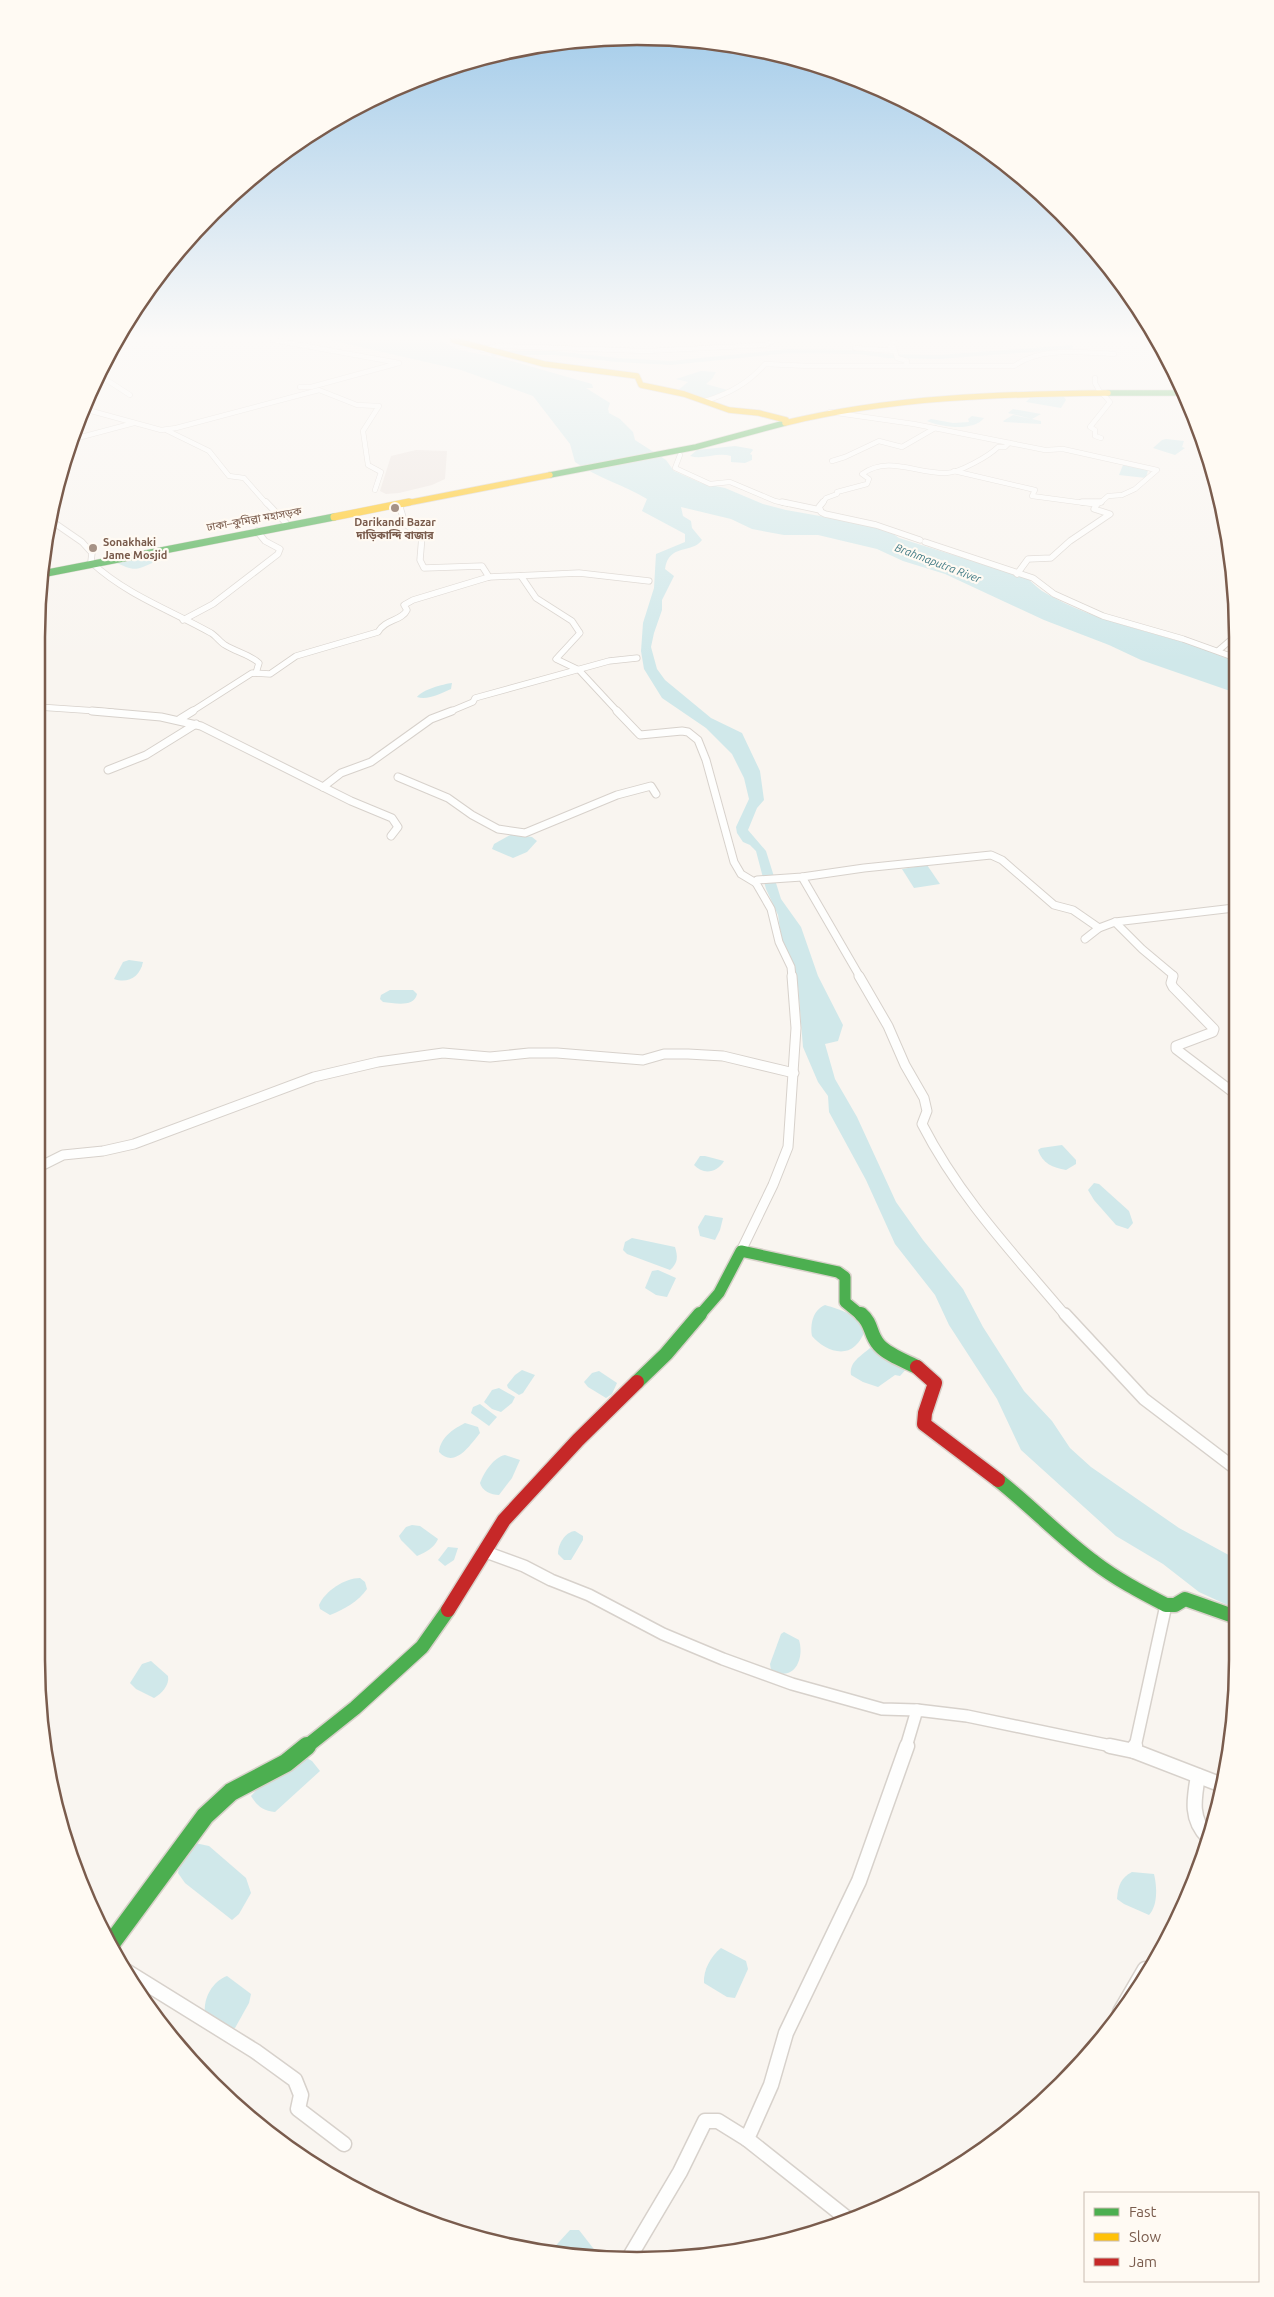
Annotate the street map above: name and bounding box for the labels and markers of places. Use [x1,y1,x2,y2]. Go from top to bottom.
marker: Darikandi Bazar দাড়িকান্দি বাজার [389,502,401,514]
place label: Darikandi Bazar দাড়িকান্দি বাজার [354,516,436,542]
place label: Sonakhaki Jame Mosjid [103,536,167,561]
marker: Sonakhaki Jame Mosjid [87,542,99,554]

